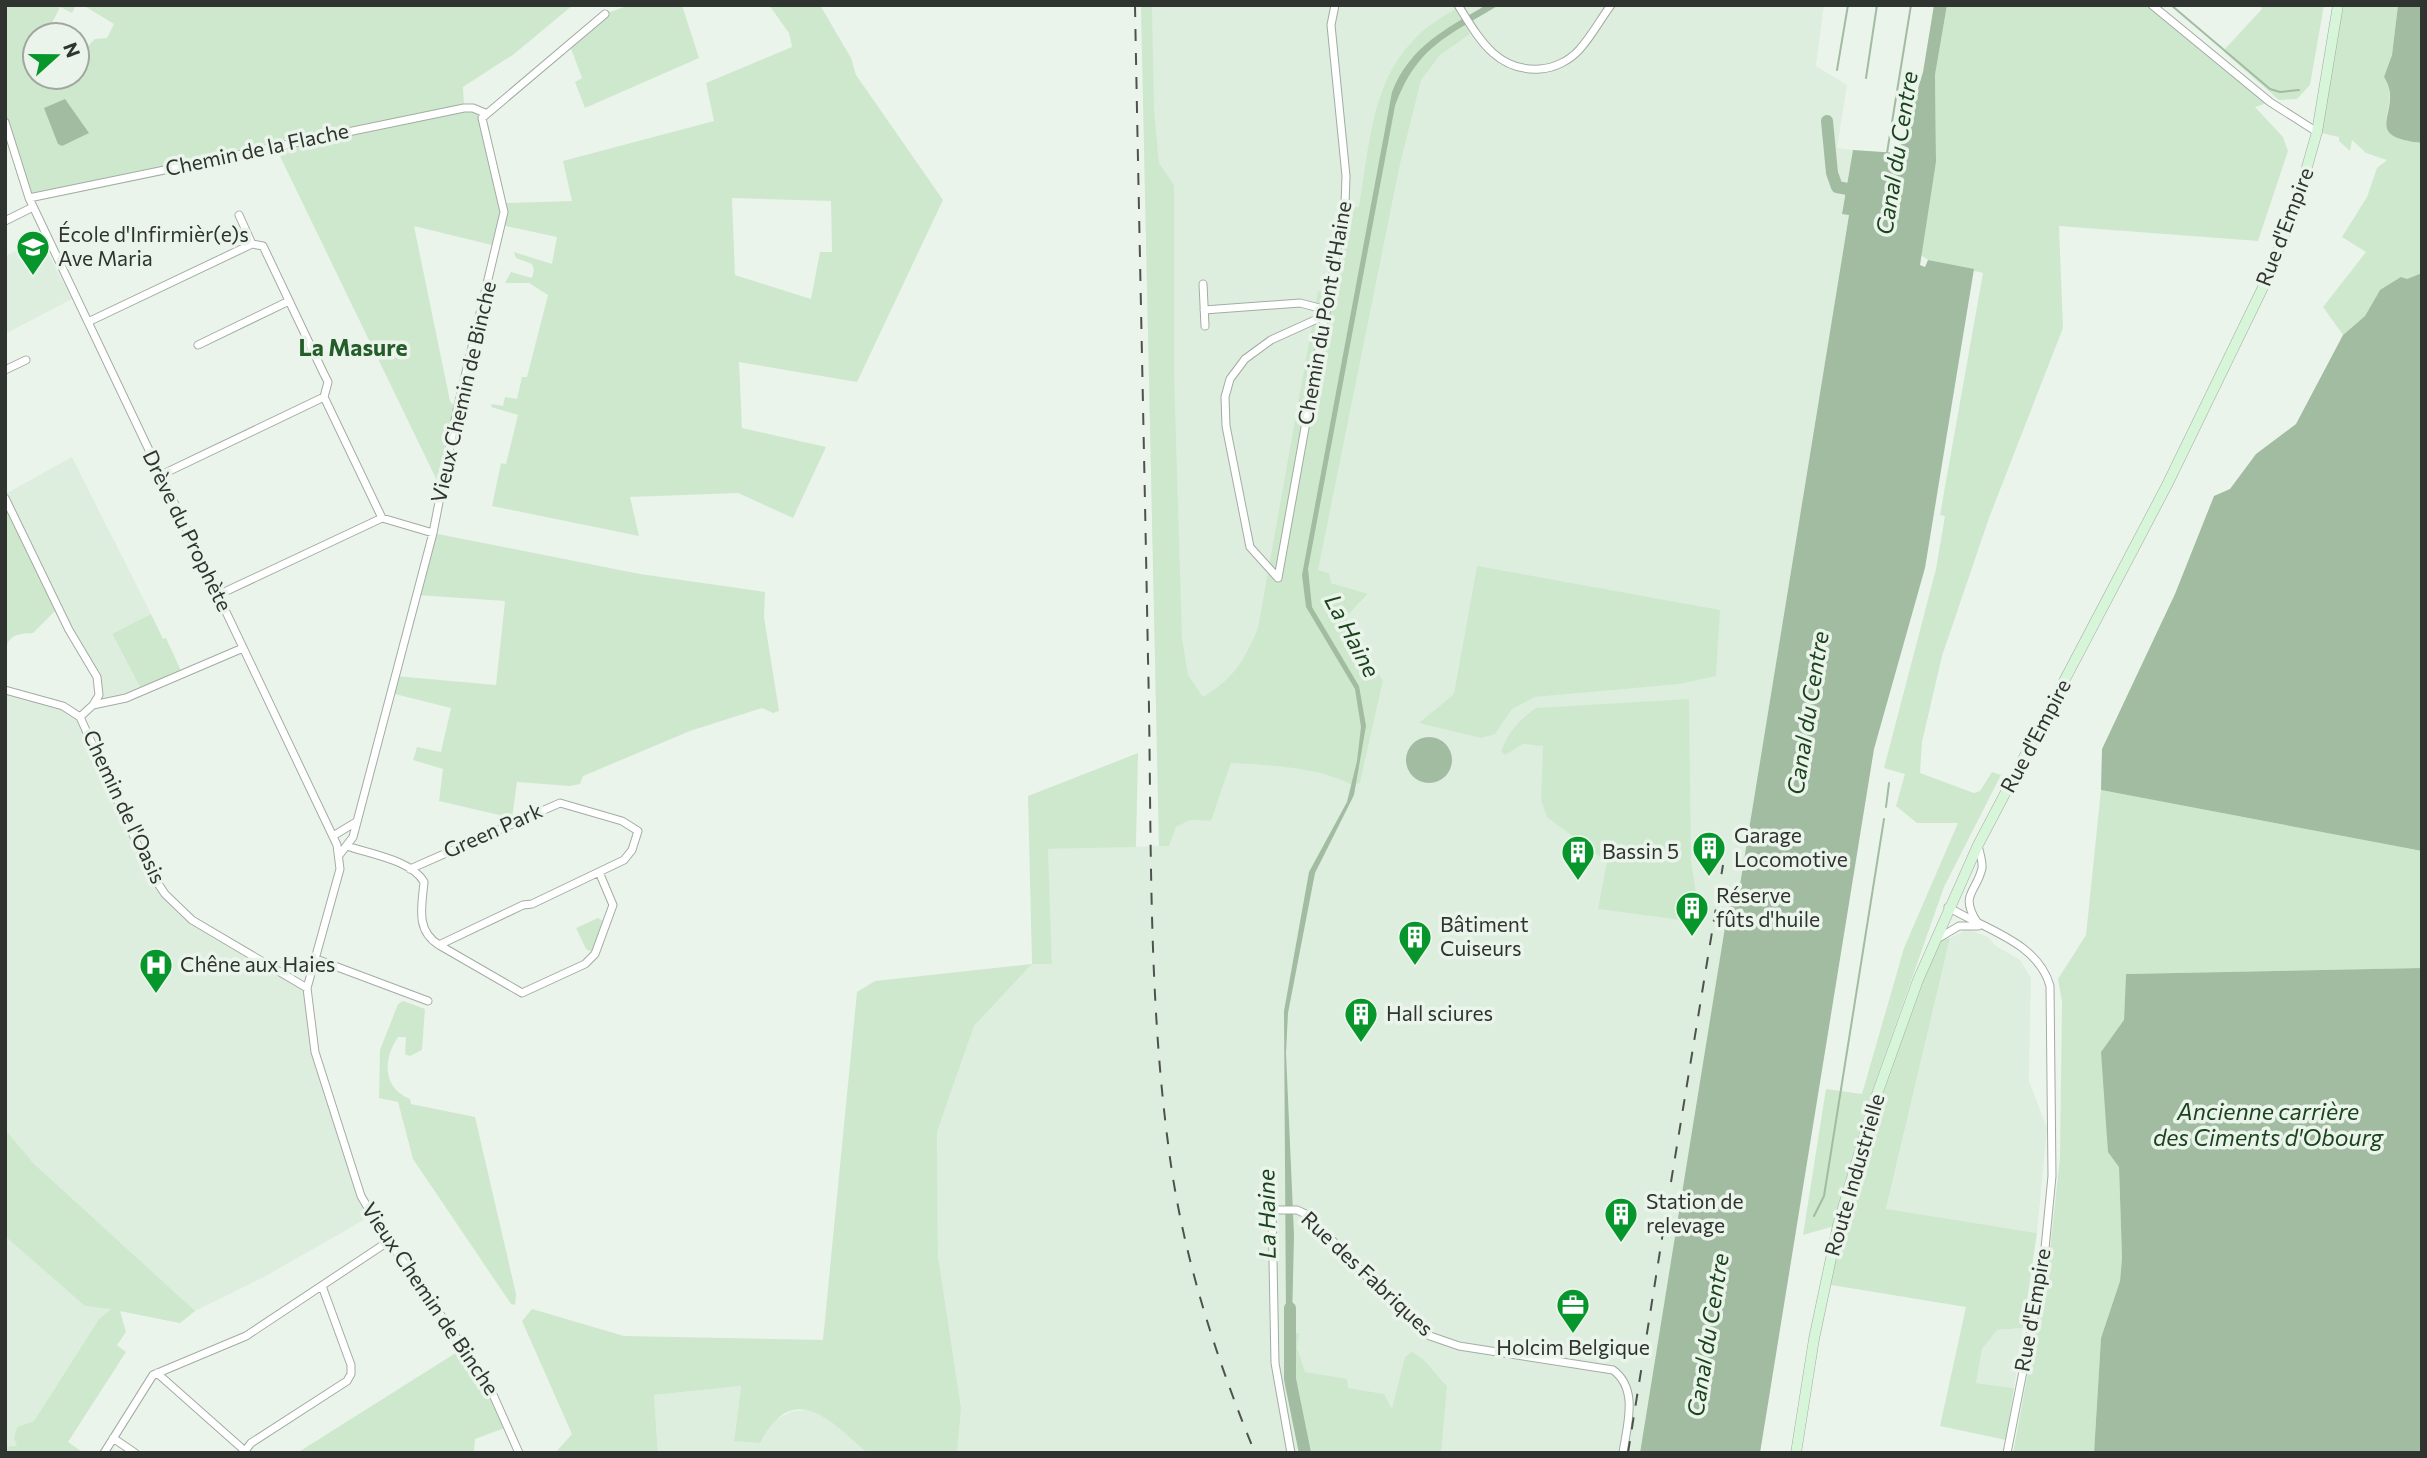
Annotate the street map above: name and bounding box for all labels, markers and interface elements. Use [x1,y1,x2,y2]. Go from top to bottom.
north arrow [21,21,91,91]
text: N [59,39,86,61]
water label: Canal du Centre [1869,69,1923,237]
street label: Chemin de la Flache [163,117,351,180]
street label: Rue d'Empire [2250,164,2318,289]
street label: Chemin du Pont d'Haine [1292,199,1356,427]
place label: École d'Infirmièr(e)s Ave Maria [58,221,249,270]
school or university icon: École d'Infirmièr(e)s Ave Maria [14,228,52,277]
street label: Vieux Chemin de Binche [425,278,500,505]
district label: La Masure [298,333,408,361]
street label: Drève du Prophète [138,446,238,615]
water label: La Haine [1319,589,1386,682]
water label: Canal du Centre [1780,629,1834,797]
street label: Rue d'Empire [1994,674,2075,796]
street label: Chemin de l'Oasis [79,726,172,887]
street label: Green Park [439,797,546,863]
place label: Garage Locomotive [1734,822,1848,871]
building icon: Garage Locomotive [1690,829,1728,878]
building icon: Bassin 5 [1559,833,1597,882]
place label: Bassin 5 [1602,838,1679,863]
place label: Réserve fûts d'huile [1716,882,1820,931]
building icon: Réserve fûts d'huile [1673,889,1711,938]
place label: Bâtiment Cuiseurs [1440,911,1529,960]
building icon: Bâtiment Cuiseurs [1396,918,1434,967]
hospital icon: Chêne aux Haies [137,946,175,995]
place label: Chêne aux Haies [180,951,335,976]
building icon: Hall sciures [1342,995,1380,1044]
place label: Hall sciures [1386,1000,1493,1025]
street label: Route Industrielle [1818,1091,1889,1259]
water label: Ancienne carrière des Ciments d'Obourg [2153,1097,2385,1151]
water label: La Haine [1251,1169,1281,1259]
place label: Station de relevage [1646,1188,1744,1237]
building icon: Station de relevage [1602,1195,1640,1244]
street label: Vieux Chemin de Binche [357,1197,505,1399]
street label: Rue des Fabriques [1297,1205,1439,1340]
street label: Rue d'Empire [2008,1246,2055,1373]
water label: Canal du Centre [1680,1251,1734,1419]
office icon: Holcim Belgique [1554,1286,1592,1335]
place label: Holcim Belgique [1496,1334,1650,1359]

